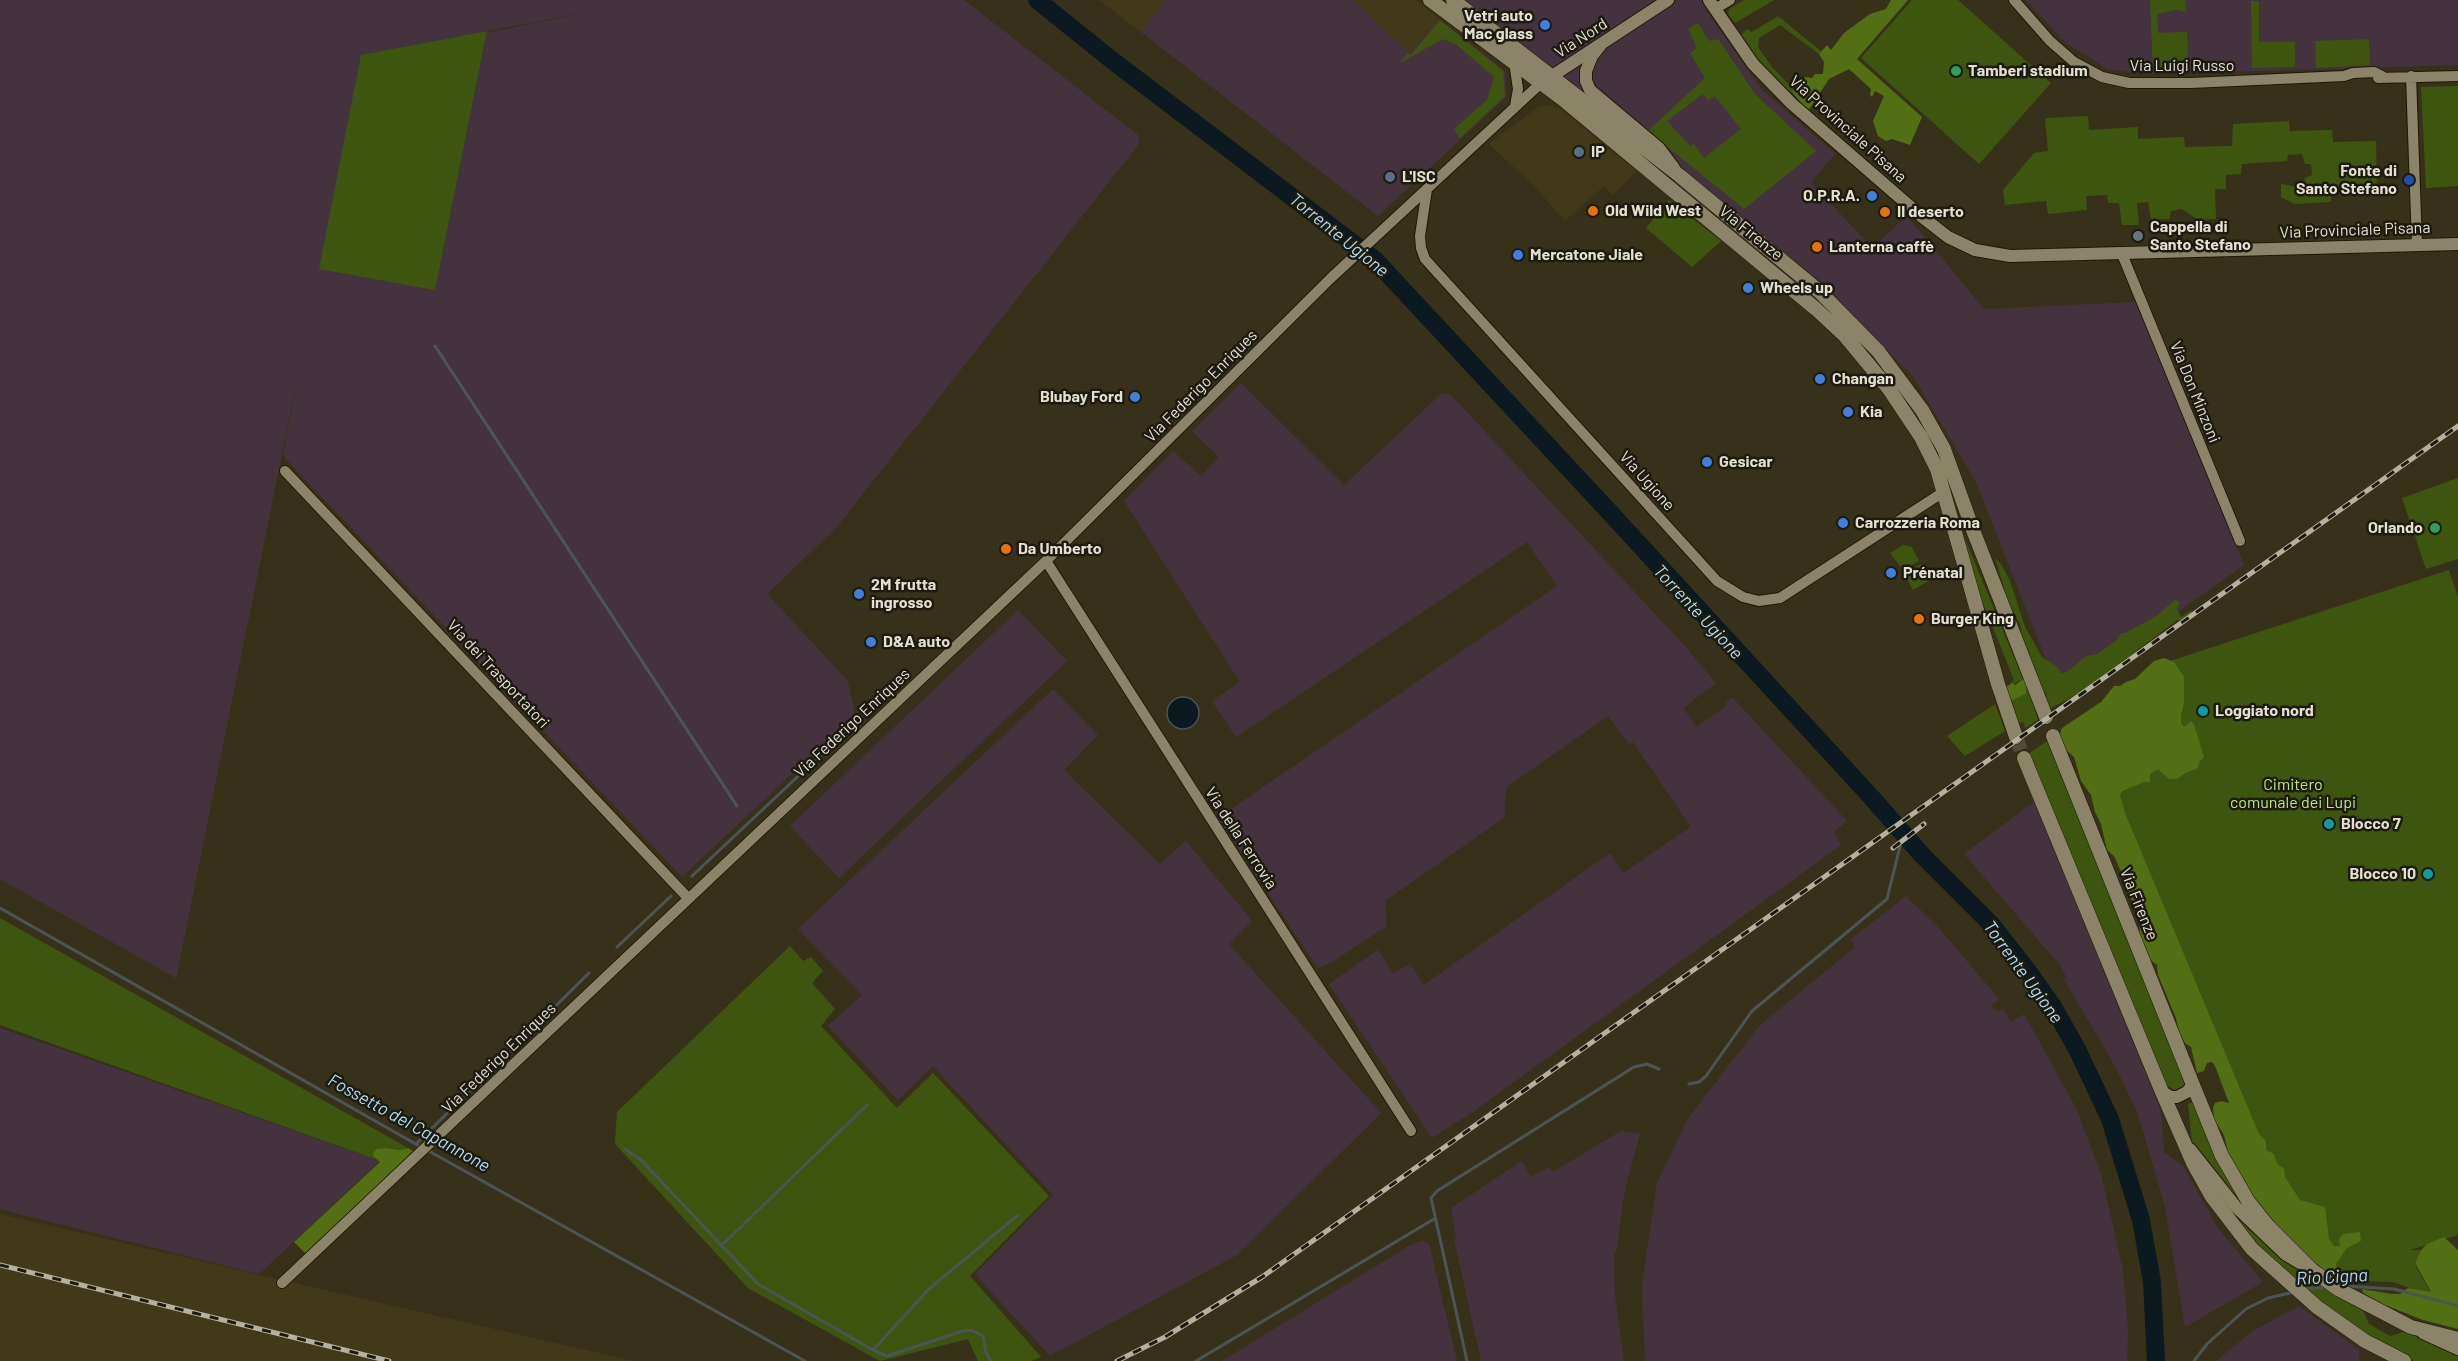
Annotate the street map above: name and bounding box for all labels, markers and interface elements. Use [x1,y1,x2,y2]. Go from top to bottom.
place label: Vetri auto Mac glass [1464,6,1533,44]
street label: Via Nord [1551,14,1611,62]
marker: Vetri auto Mac glass [1538,18,1552,32]
street label: Via Luigi Russo [2130,56,2234,76]
place label: Tamberi stadium [1968,61,2087,81]
marker: Tamberi stadium [1949,64,1963,78]
street label: Via Provinciale Pisana [1786,71,1910,187]
place label: IP [1591,142,1605,162]
marker: IP [1572,145,1586,159]
place label: Fonte di Santo Stefano [2296,161,2397,199]
place label: L'ISC [1402,167,1436,187]
marker: L'ISC [1383,170,1397,184]
marker: Fonte di Santo Stefano [2402,173,2416,187]
place label: O.P.R.A. [1803,186,1860,206]
water label: Torrente Ugione [1285,188,1393,282]
marker: O.P.R.A. [1865,189,1879,203]
place label: Old Wild West [1605,201,1701,221]
street label: Via Firenze [1715,201,1787,265]
place label: Il deserto [1897,202,1964,222]
marker: Old Wild West [1586,204,1600,218]
marker: Il deserto [1878,205,1892,219]
place label: Cappella di Santo Stefano [2150,217,2251,255]
street label: Via Provinciale Pisana [2279,218,2431,242]
marker: Cappella di Santo Stefano [2131,229,2145,243]
place label: Lanterna caffè [1829,237,1934,257]
marker: Lanterna caffè [1810,240,1824,254]
place label: Mercatone Jiale [1530,245,1643,265]
marker: Mercatone Jiale [1511,248,1525,262]
place label: Wheels up [1760,278,1833,298]
marker: Wheels up [1741,281,1755,295]
street label: Via Federigo Enriques [1141,326,1261,446]
street label: Via Don Minzoni [2166,338,2224,446]
place label: Changan [1832,369,1894,389]
marker: Changan [1813,372,1827,386]
place label: Blubay Ford [1040,387,1123,407]
marker: Blubay Ford [1128,390,1142,404]
place label: Kia [1860,402,1883,422]
marker: Kia [1841,405,1855,419]
street label: Via Ugione [1615,447,1679,515]
place label: Gesicar [1719,452,1773,472]
marker: Gesicar [1700,455,1714,469]
place label: Carrozzeria Roma [1855,513,1980,533]
marker: Carrozzeria Roma [1836,516,1850,530]
place label: Orlando [2368,518,2423,538]
marker: Orlando [2428,521,2442,535]
place label: Da Umberto [1018,539,1102,559]
marker: Da Umberto [999,542,1013,556]
water label: Torrente Ugione [1649,560,1747,664]
place label: Prénatal [1903,563,1963,583]
marker: Prénatal [1884,566,1898,580]
place label: 2M frutta ingrosso [871,575,936,613]
marker: 2M frutta ingrosso [852,587,866,601]
place label: Burger King [1931,609,2014,629]
marker: Burger King [1912,612,1926,626]
street label: Via dei Trasportatori [443,616,553,732]
place label: D&A auto [883,632,950,652]
marker: D&A auto [864,635,878,649]
street label: Via Federigo Enriques [790,664,914,782]
place label: Loggiato nord [2215,701,2314,721]
marker: Loggiato nord [2196,704,2210,718]
park label: Cimitero comunale dei Lupi [2230,775,2356,813]
street label: Via della Ferrovia [1201,783,1281,893]
place label: Blocco 7 [2341,814,2401,834]
marker: Blocco 7 [2322,817,2336,831]
place label: Blocco 10 [2349,864,2416,884]
street label: Via Firenze [2116,865,2162,943]
marker: Blocco 10 [2421,867,2435,881]
water label: Torrente Ugione [1979,916,2067,1028]
street label: Via Federigo Enriques [438,999,560,1117]
water label: Fossetto del Capannone [324,1069,494,1177]
water label: Rio Cigna [2296,1264,2368,1290]

